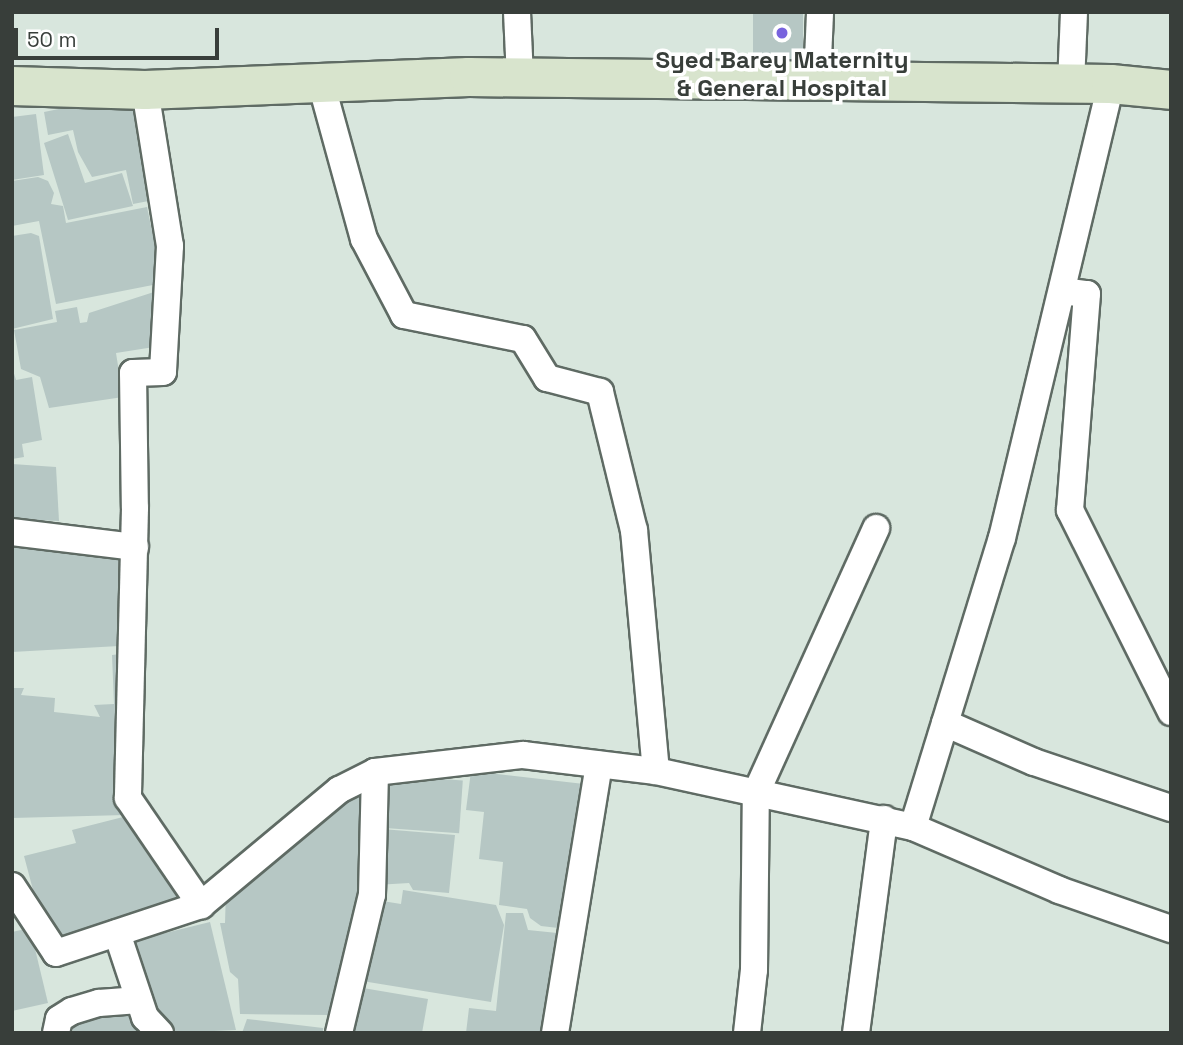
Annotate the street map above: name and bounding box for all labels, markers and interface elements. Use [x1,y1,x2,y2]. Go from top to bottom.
scale bar [18,14,222,58]
marker: Syed Barey Maternity & General Hospital [772,23,792,43]
text: 50 m [27,26,77,53]
place label: Syed Barey Maternity & General Hospital [655,46,909,102]

